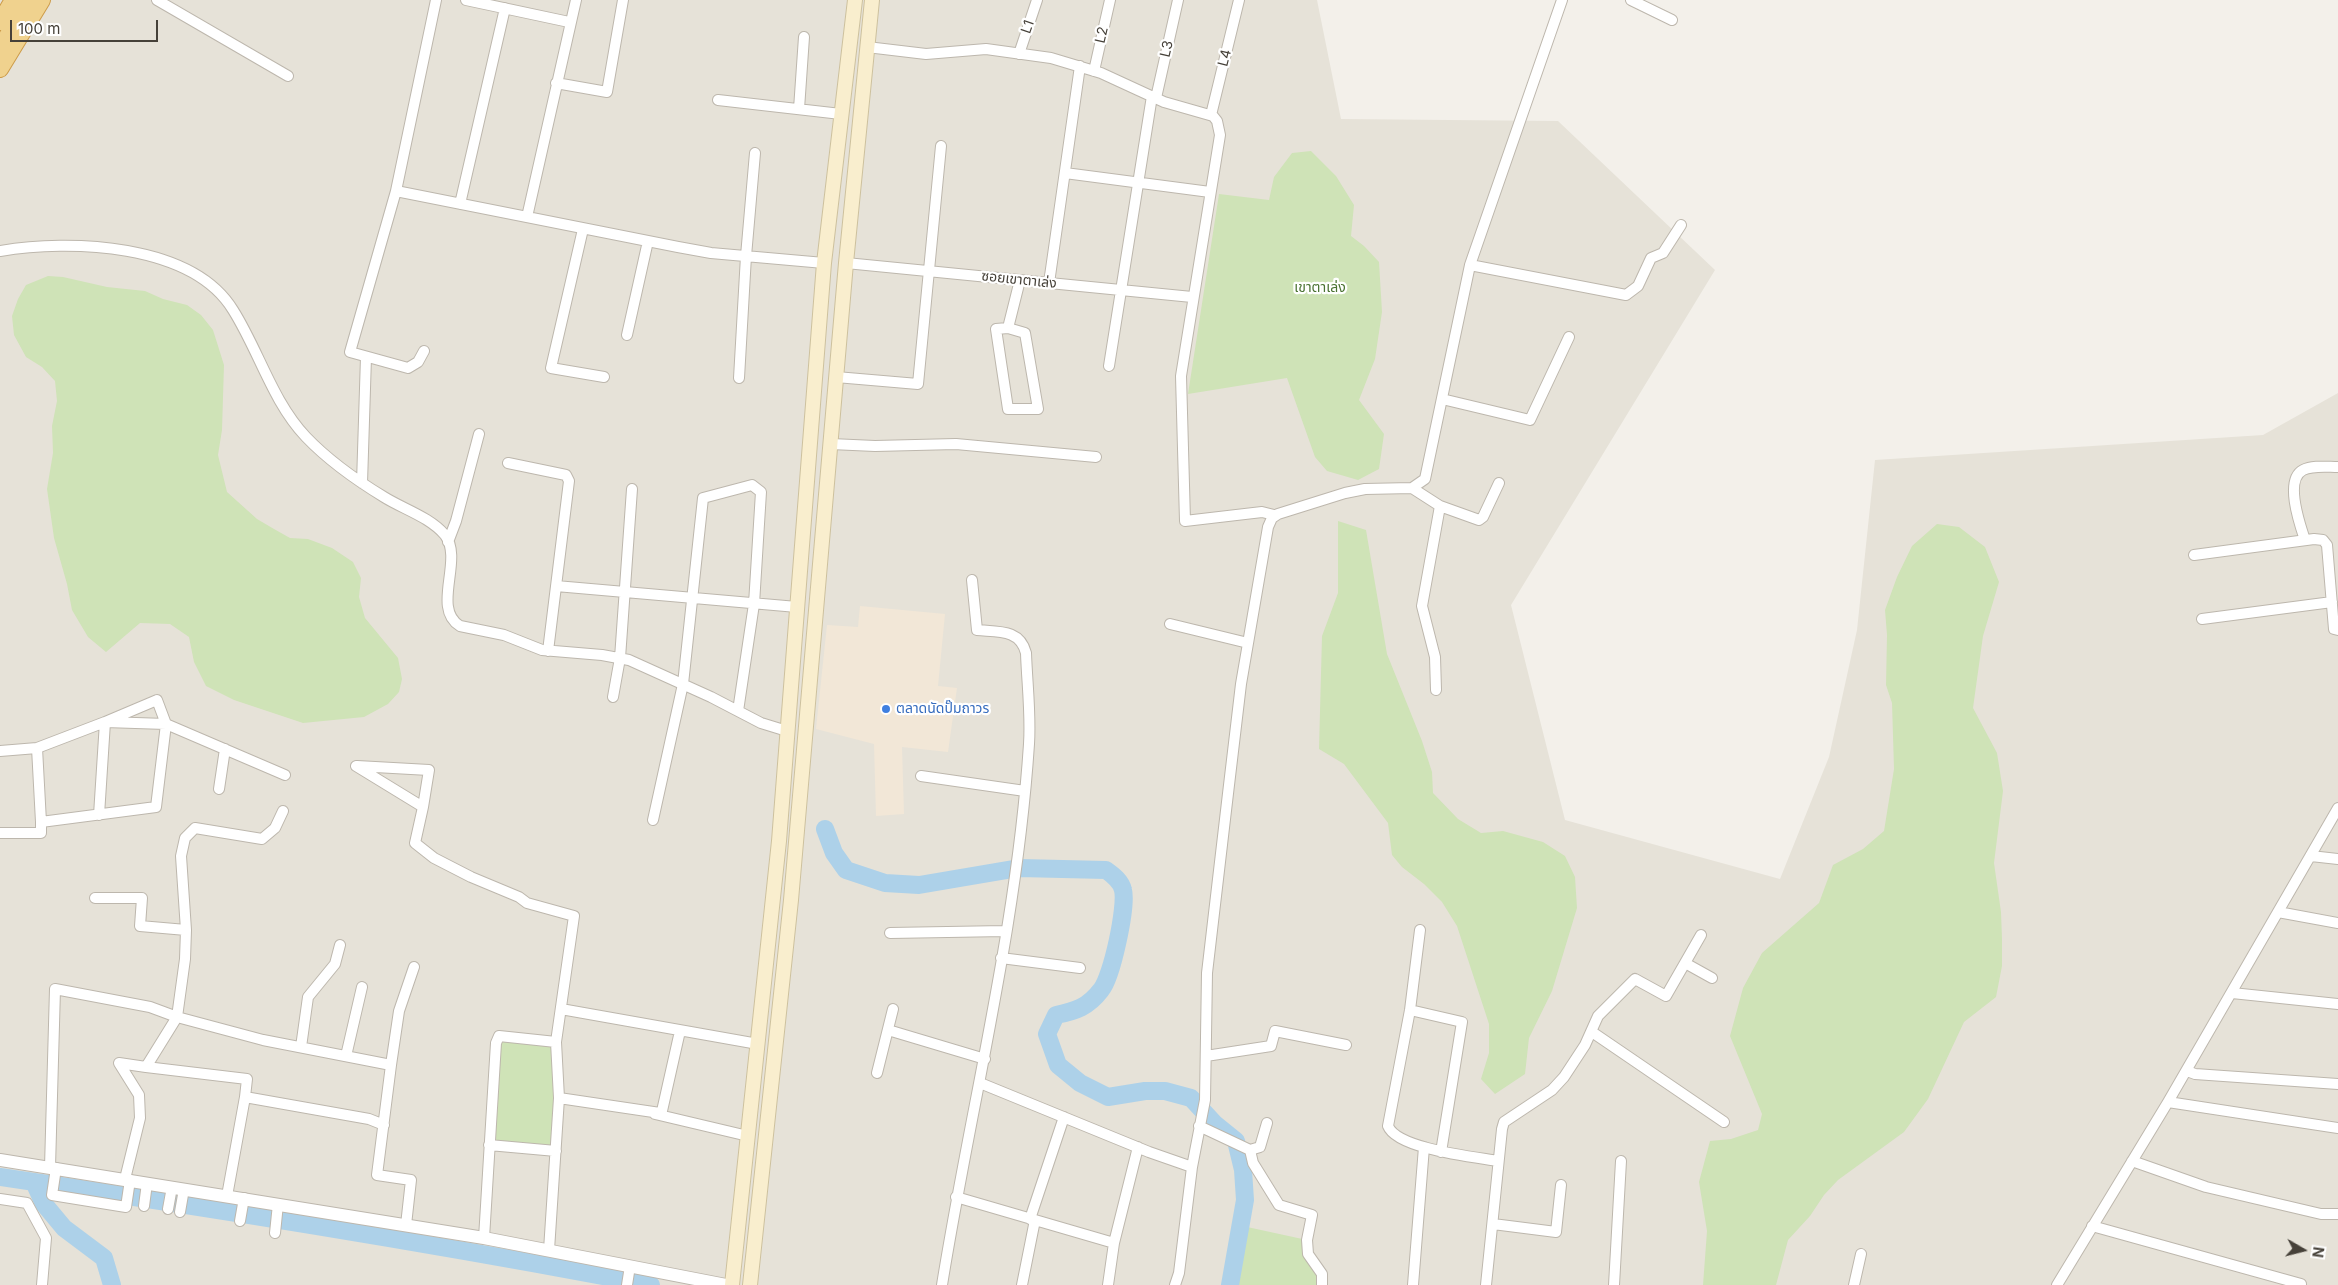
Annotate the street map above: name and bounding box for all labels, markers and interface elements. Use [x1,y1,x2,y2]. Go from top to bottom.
scale bar [12,10,160,42]
street label: L1 [1018,18,1038,36]
text: 100 m [18,19,60,38]
street label: L2 [1092,25,1112,45]
street label: L3 [1157,39,1177,59]
street label: L4 [1215,48,1235,68]
street label: ซอยเขาตาเล่ง [981,268,1057,292]
park label: เขาตาเล่ง [1294,280,1346,296]
place label: ตลาดนัดปั๊มถาวร [896,701,989,717]
marker: ตลาดนัดปั๊มถาวร [880,703,892,715]
north arrow [2278,1225,2328,1275]
text: N [2309,1246,2328,1259]

